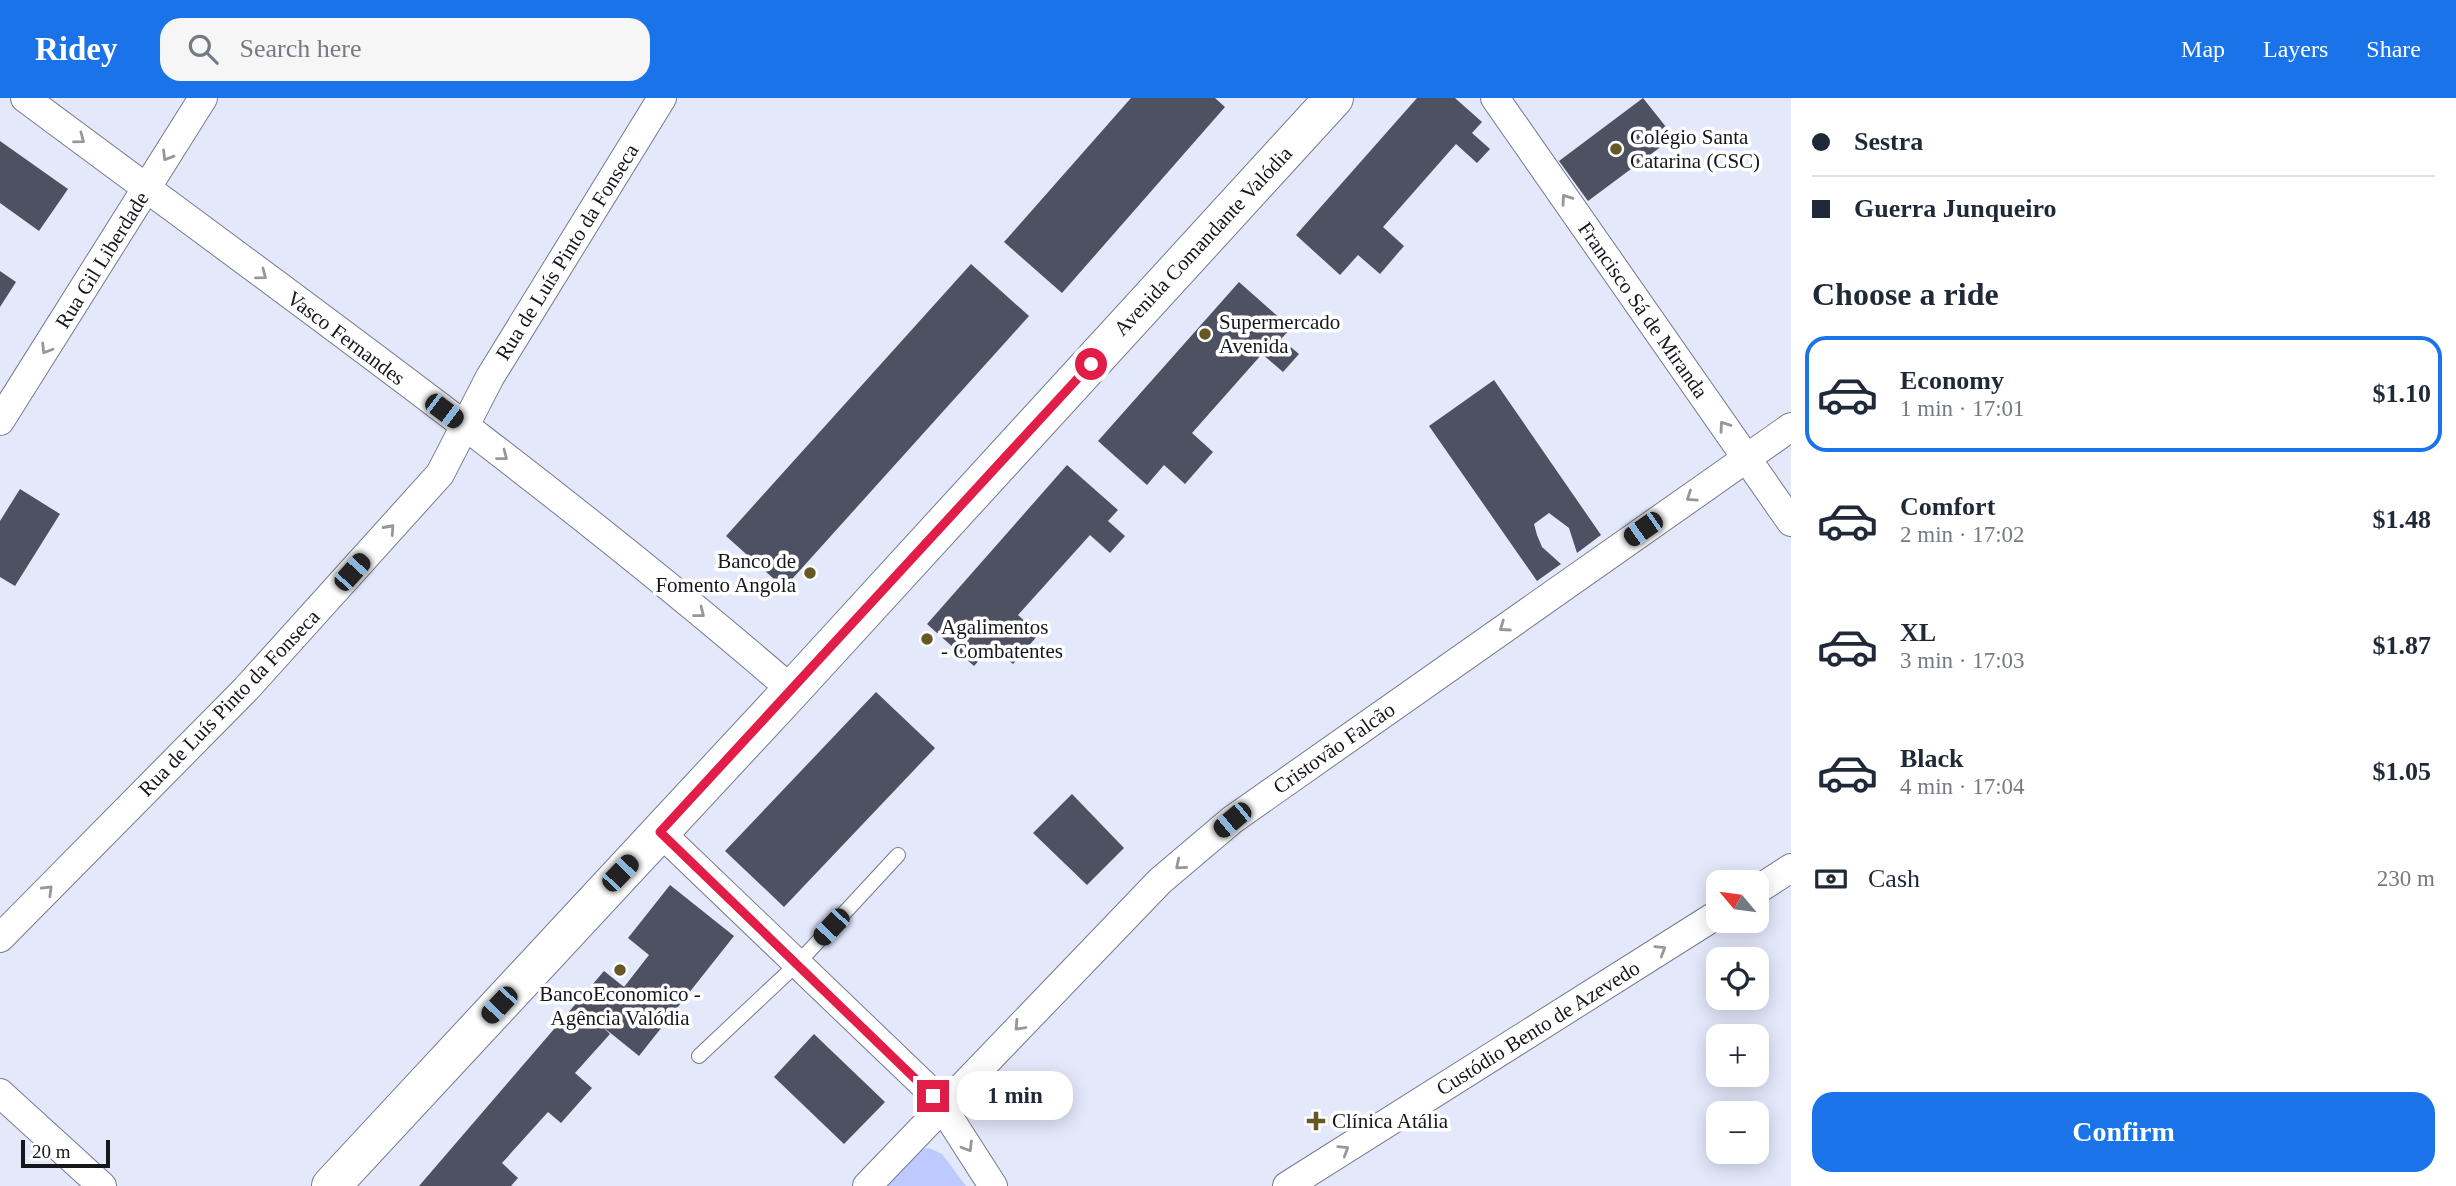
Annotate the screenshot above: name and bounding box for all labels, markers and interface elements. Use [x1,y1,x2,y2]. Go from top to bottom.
search box [160,18,650,81]
icon: search [184,30,222,68]
text: Ridey [35,31,118,67]
text: Search here [240,34,361,63]
text: Map [2181,36,2225,62]
text: Layers [2263,36,2328,62]
text: Share [2366,36,2421,62]
place label: Colégio Santa Catarina (CSC) [1630,125,1760,173]
text: Sestra [1854,127,1923,156]
one-way arrow [72,130,85,143]
street label: Rua de Luís Pinto da Fonseca [491,139,644,364]
street label: Avenida Comandante Valódia [1109,141,1297,341]
marker: Colégio Santa Catarina (CSC) [1608,141,1624,157]
one-way arrow [162,149,175,162]
street label: Rua Gil Liberdade [50,187,154,333]
one-way arrow [1562,194,1574,207]
text: Guerra Junqueiro [1854,194,2056,223]
street label: Francisco Sá de Miranda [1573,217,1713,403]
one-way arrow [254,267,267,279]
text: Choose a ride [1812,276,1999,312]
street label: Vasco Fernandes [282,286,410,390]
place label: Supermercado Avenida [1219,310,1340,358]
marker: Supermercado Avenida [1197,326,1213,342]
one-way arrow [41,341,54,354]
route start [1075,348,1107,380]
icon: car [1816,363,1879,426]
text: Economy [1900,366,2004,395]
text: $1.10 [2373,379,2431,408]
car [421,390,468,432]
text: 1 min · 17:01 [1900,396,2025,421]
one-way arrow [1720,421,1732,434]
one-way arrow [495,448,507,461]
one-way arrow [1685,488,1698,501]
icon: car [1816,489,1879,552]
text: Comfort [1900,492,1995,521]
text: $1.48 [2373,505,2431,534]
car [1620,508,1667,550]
text: 2 min · 17:02 [1900,522,2025,547]
one-way arrow [382,524,394,537]
car [331,549,374,595]
place label: Banco de Fomento Angola [655,549,797,597]
marker: Banco de Fomento Angola [802,565,818,581]
street label: Rua de Luís Pinto da Fonseca [133,604,325,801]
one-way arrow [693,604,705,617]
place label: Agalimentos - Combatentes [941,615,1063,663]
icon: car [1816,615,1879,678]
text: XL [1900,618,1936,647]
one-way arrow [1499,619,1512,631]
marker: Agalimentos - Combatentes [919,631,935,647]
text: $1.87 [2373,631,2431,660]
text: 3 min · 17:03 [1900,648,2025,673]
street label: Cristovão Falcão [1269,697,1399,799]
icon: car [1816,741,1879,804]
text: Black [1900,744,1964,773]
text: $1.05 [2373,757,2431,786]
text: 4 min · 17:04 [1900,774,2025,799]
car [1210,798,1255,842]
car [598,851,643,895]
one-way arrow [1175,856,1187,869]
icon: cash [1812,860,1850,898]
text: Cash [1868,864,1920,893]
text: 230 m [2377,866,2435,891]
north arrow [1706,870,1769,933]
map controls [1706,870,1769,1164]
one-way arrow [40,885,53,898]
car [809,904,854,950]
one-way arrow [1654,945,1667,958]
button: locate [1706,947,1769,1010]
street label: Custódio Bento de Azevedo [1432,956,1644,1100]
marker: BancoEconomico - Agência Valódia [612,962,628,978]
car [477,982,522,1028]
place label: BancoEconomico - Agência Valódia [539,982,701,1030]
one-way arrow [1015,1018,1028,1031]
button: + [1706,1024,1769,1087]
callout: 1 min [958,1072,1073,1121]
route end [917,1080,949,1112]
text: 1 min [987,1083,1043,1108]
button: Confirm [1812,1092,2435,1172]
button: − [1706,1101,1769,1164]
place label: Clínica Atália [1332,1109,1449,1133]
marker: Clínica Atália [1306,1111,1326,1131]
scale bar [21,1137,110,1169]
one-way arrow [960,1139,973,1152]
text: 20 m [32,1141,71,1162]
one-way arrow [1337,1145,1350,1158]

